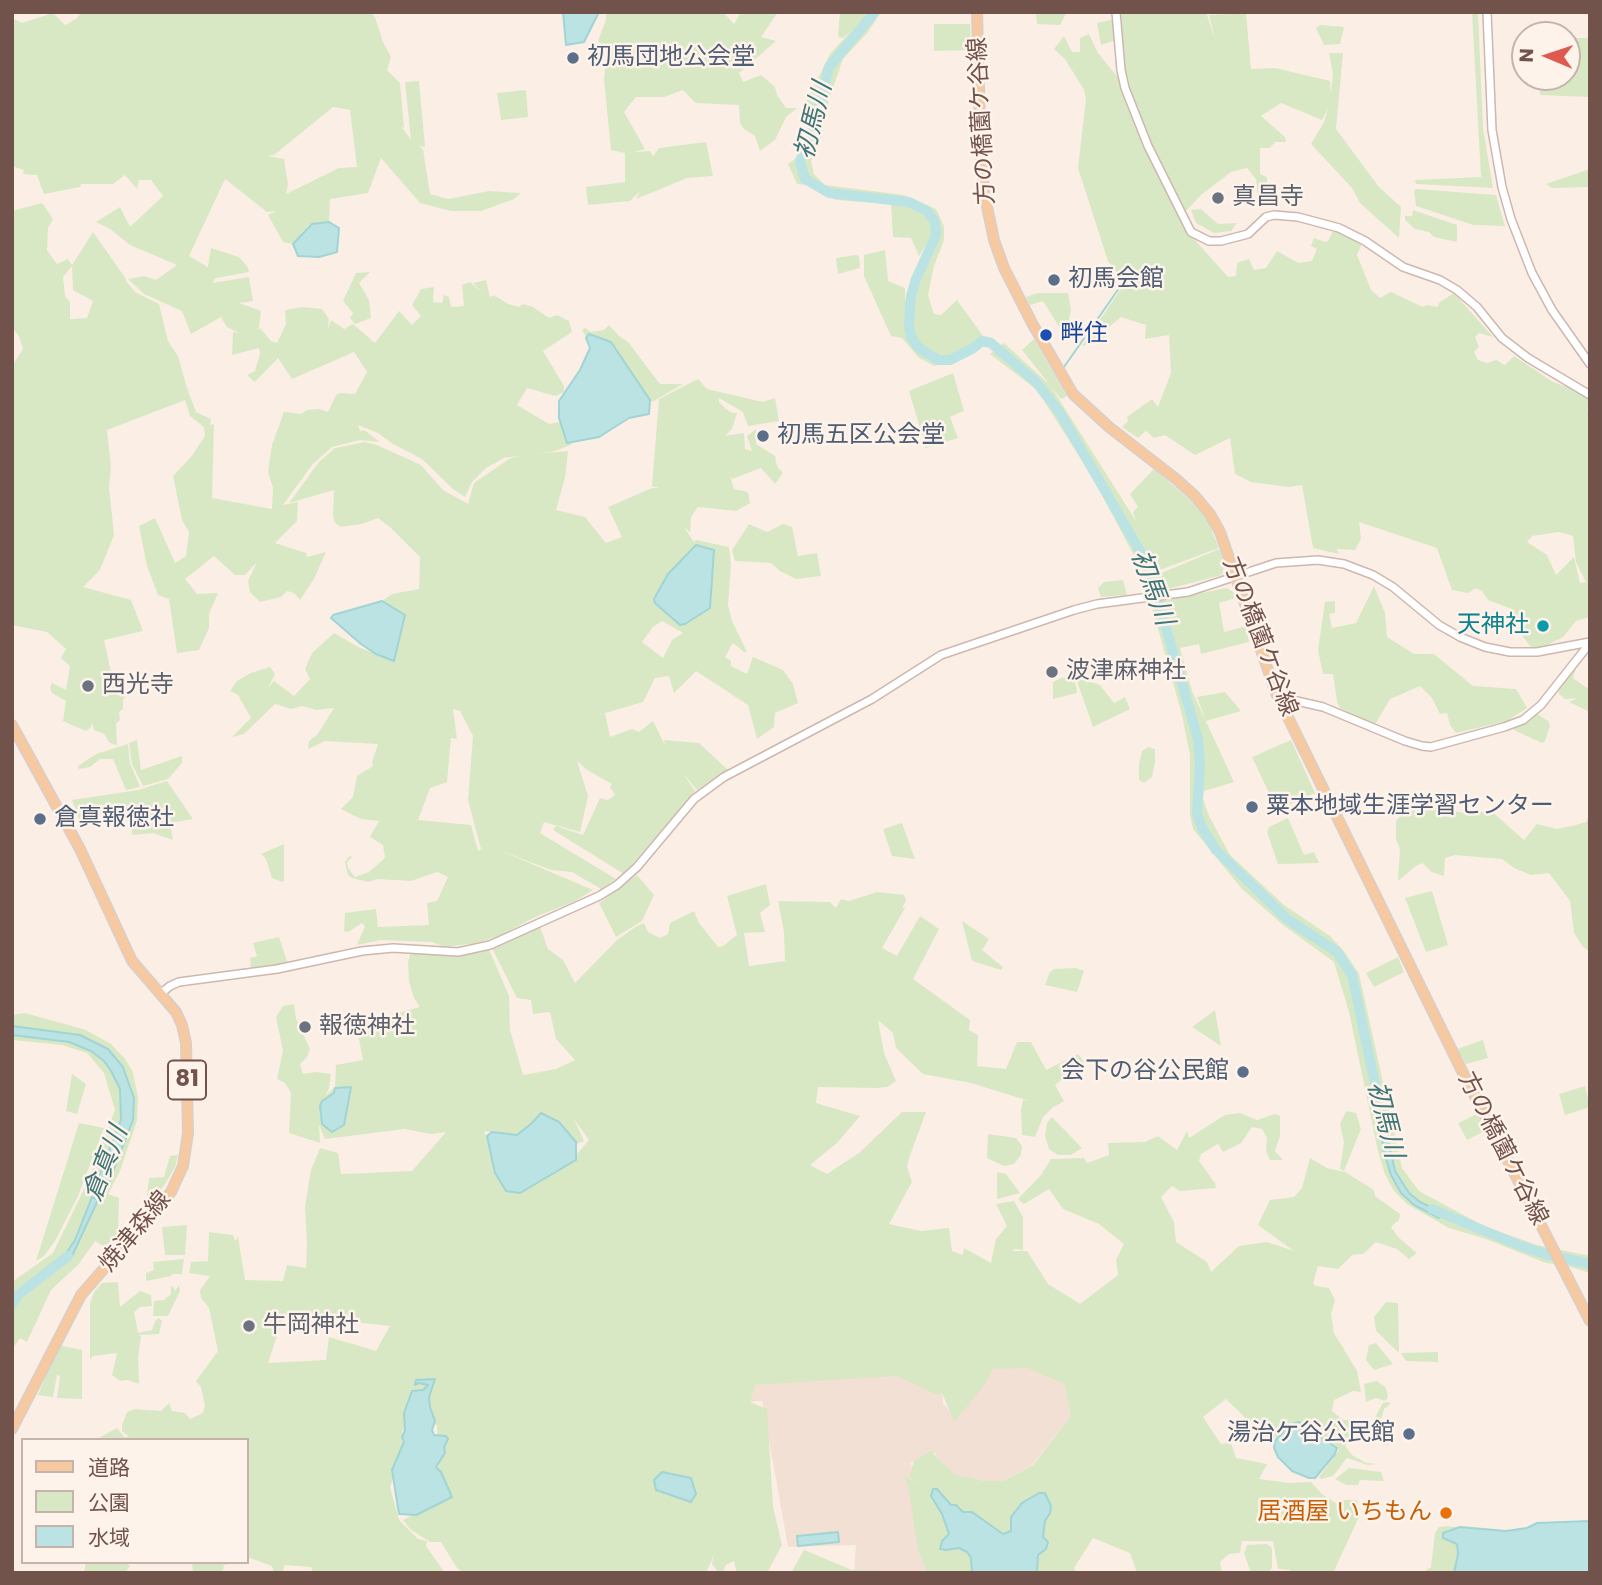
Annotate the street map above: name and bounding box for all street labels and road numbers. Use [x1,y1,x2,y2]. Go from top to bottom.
street label: 方の橋薗ケ谷線 [964,36,1002,206]
street label: 方の橋薗ケ谷線 [1215,553,1303,721]
road number: 81 [168,1060,206,1100]
street label: 方の橋薗ケ谷線 [1451,1068,1553,1230]
street label: 焼津森線 [94,1186,178,1278]

